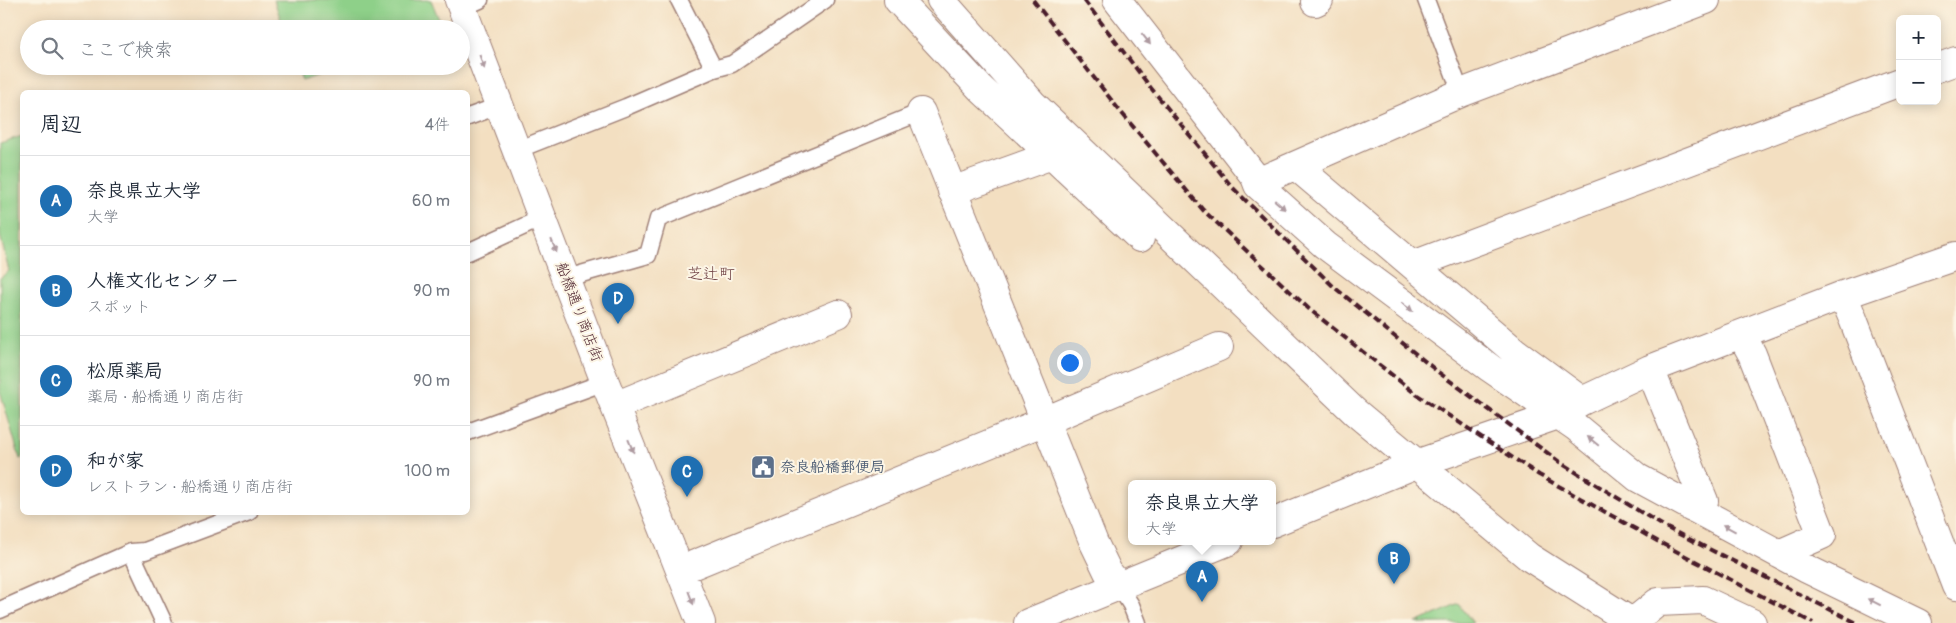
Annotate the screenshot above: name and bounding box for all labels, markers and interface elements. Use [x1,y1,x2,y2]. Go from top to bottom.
map controls [1896,15,1941,105]
button: + [1896,15,1941,60]
search box [20,20,470,75]
one-way arrow [1141,32,1151,46]
icon: search [38,34,66,62]
text: ここで検索 [78,38,173,62]
one-way arrow [478,55,486,70]
button: − [1896,60,1941,105]
text: 周辺 [40,111,82,138]
text: 4件 [425,115,450,135]
text: 奈良県立大学 [87,179,201,203]
text: A [51,191,61,211]
text: 60 m [412,191,450,211]
one-way arrow [1274,200,1287,211]
text: 大学 [87,207,119,227]
one-way arrow [550,239,558,253]
street label: 船橋通り商店街 [551,260,607,364]
district label: 芝辻町 [687,264,735,284]
text: 人権文化センター [87,269,239,293]
text: B [51,281,61,301]
text: 90 m [413,281,450,301]
pin: D [602,283,634,324]
text: スポット [87,297,151,317]
one-way arrow [1400,302,1414,312]
your location [1057,350,1083,376]
text: 松原薬局 [87,359,163,383]
text: C [51,371,61,391]
text: 90 m [413,371,450,391]
text: 薬局 · 船橋通り商店街 [87,387,243,407]
one-way arrow [1587,435,1600,446]
one-way arrow [628,439,636,454]
text: 和が家 [87,449,144,473]
public building icon: 奈良船橋郵便局 [750,454,776,480]
pin: C [671,456,703,497]
place label: 奈良船橋郵便局 [780,458,885,477]
text: D [51,461,61,481]
text: 100 m [404,461,450,481]
text: レストラン · 船橋通り商店街 [87,477,292,497]
popup [1128,480,1276,545]
text: 奈良県立大学 [1145,491,1259,515]
text: 大学 [1145,519,1177,539]
one-way arrow [1722,524,1737,532]
pin: B [1378,543,1410,584]
pin: A [1186,561,1218,602]
one-way arrow [688,590,695,605]
one-way arrow [1867,598,1881,606]

